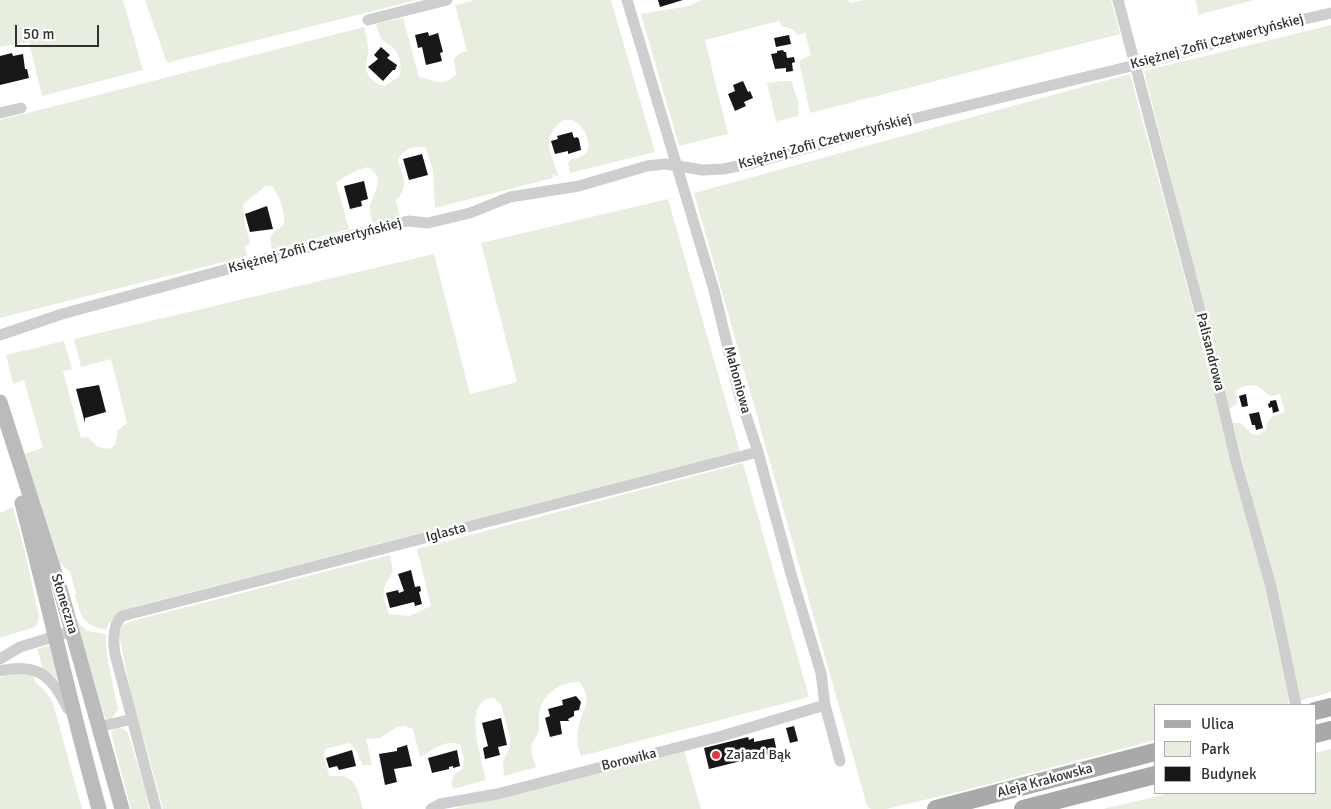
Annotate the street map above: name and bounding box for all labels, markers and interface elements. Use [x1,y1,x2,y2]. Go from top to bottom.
street label: Księżnej Zofii Czetwertyńskiej [1129,11,1305,73]
scale bar [18,15,101,47]
text: 50 m [23,25,54,43]
street label: Księżnej Zofii Czetwertyńskiej [737,111,913,173]
street label: Księżnej Zofii Czetwertyńskiej [227,215,403,277]
street label: Palisandrowa [1192,311,1228,393]
street label: Mahoniowa [720,345,754,415]
street label: Iglasta [424,520,468,546]
street label: Słoneczna [47,572,81,636]
legend [1154,704,1316,794]
text: Ulica [1201,715,1234,733]
text: Park [1201,740,1230,758]
street label: Borowika [600,745,658,775]
place label: Zajazd Bąk [726,747,791,763]
marker: Zajazd Bąk [710,749,722,761]
street label: Aleja Krakowska [995,760,1095,802]
text: Budynek [1201,765,1256,783]

